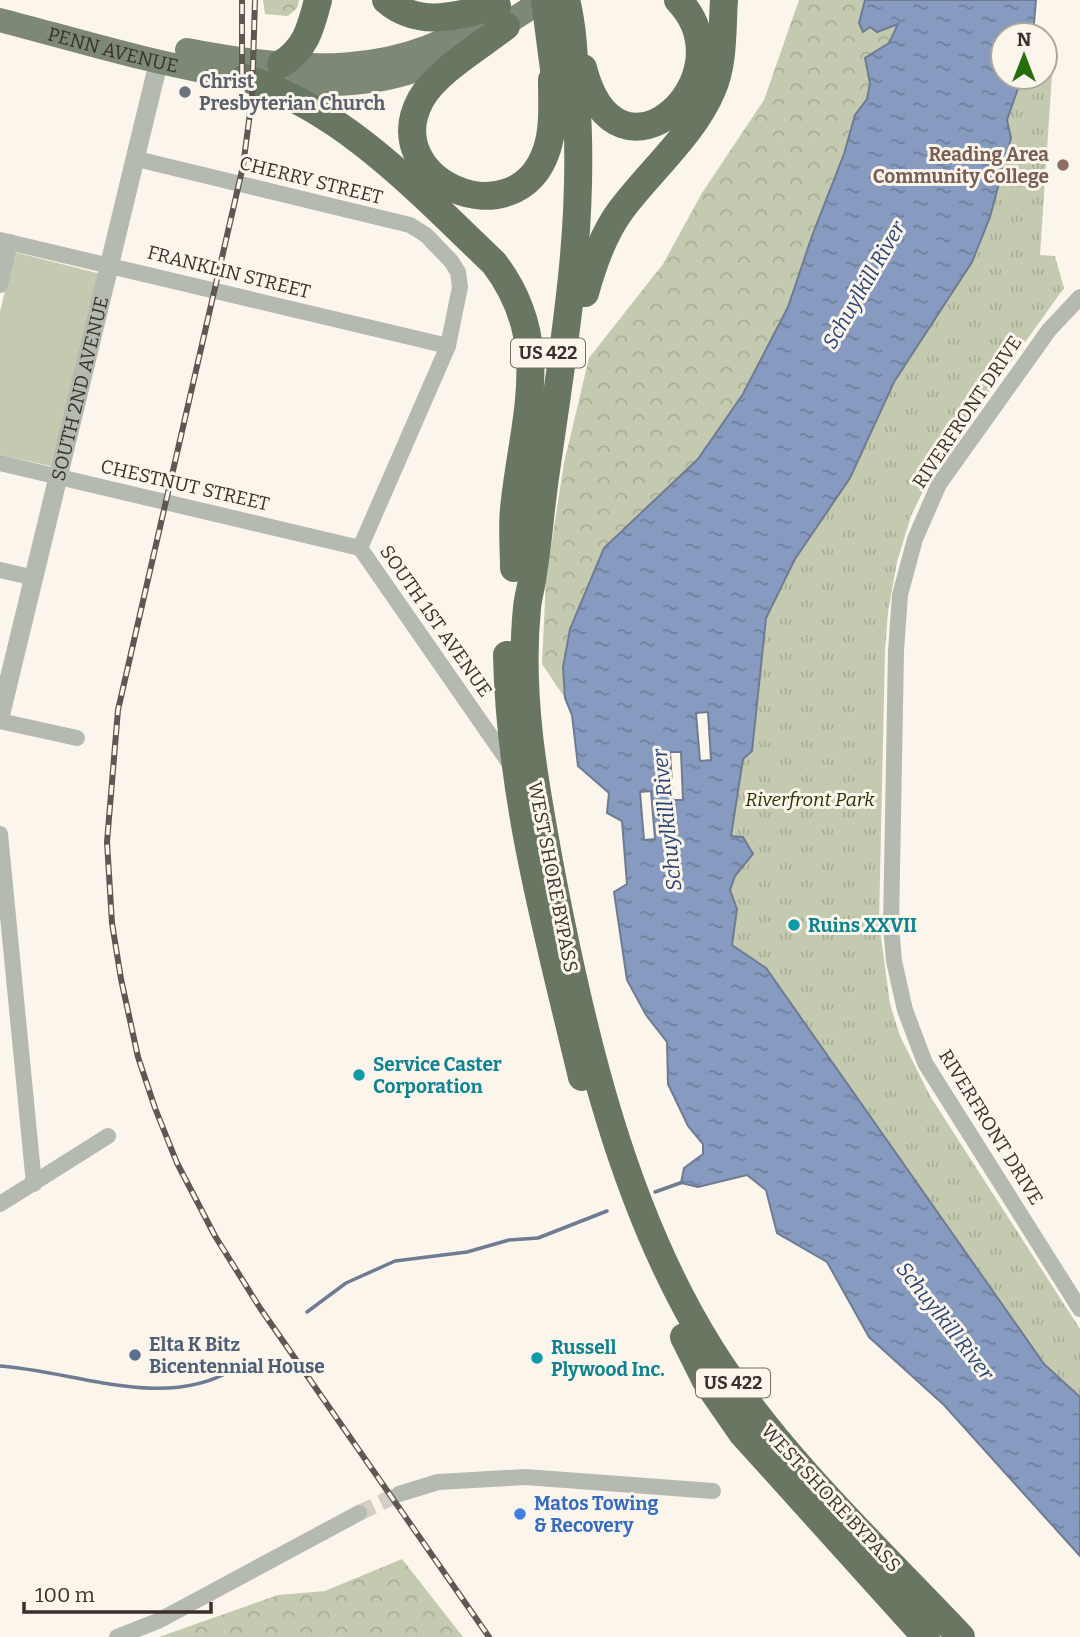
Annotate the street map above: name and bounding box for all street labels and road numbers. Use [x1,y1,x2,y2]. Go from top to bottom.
street label: PENN AVENUE [45,22,180,77]
street label: CHERRY STREET [237,151,385,209]
street label: FRANKLIN STREET [145,241,313,303]
street label: SOUTH 2ND AVENUE [46,294,113,483]
street label: RIVERFRONT DRIVE [908,331,1026,493]
road number: US 422 [511,338,585,368]
street label: CHESTNUT STREET [98,454,272,516]
street label: SOUTH 1ST AVENUE [375,541,497,701]
street label: WEST SHORE BYPASS [523,780,583,974]
street label: RIVERFRONT DRIVE [934,1045,1048,1209]
road number: US 422 [696,1368,770,1398]
street label: WEST SHORE BYPASS [756,1419,906,1577]

